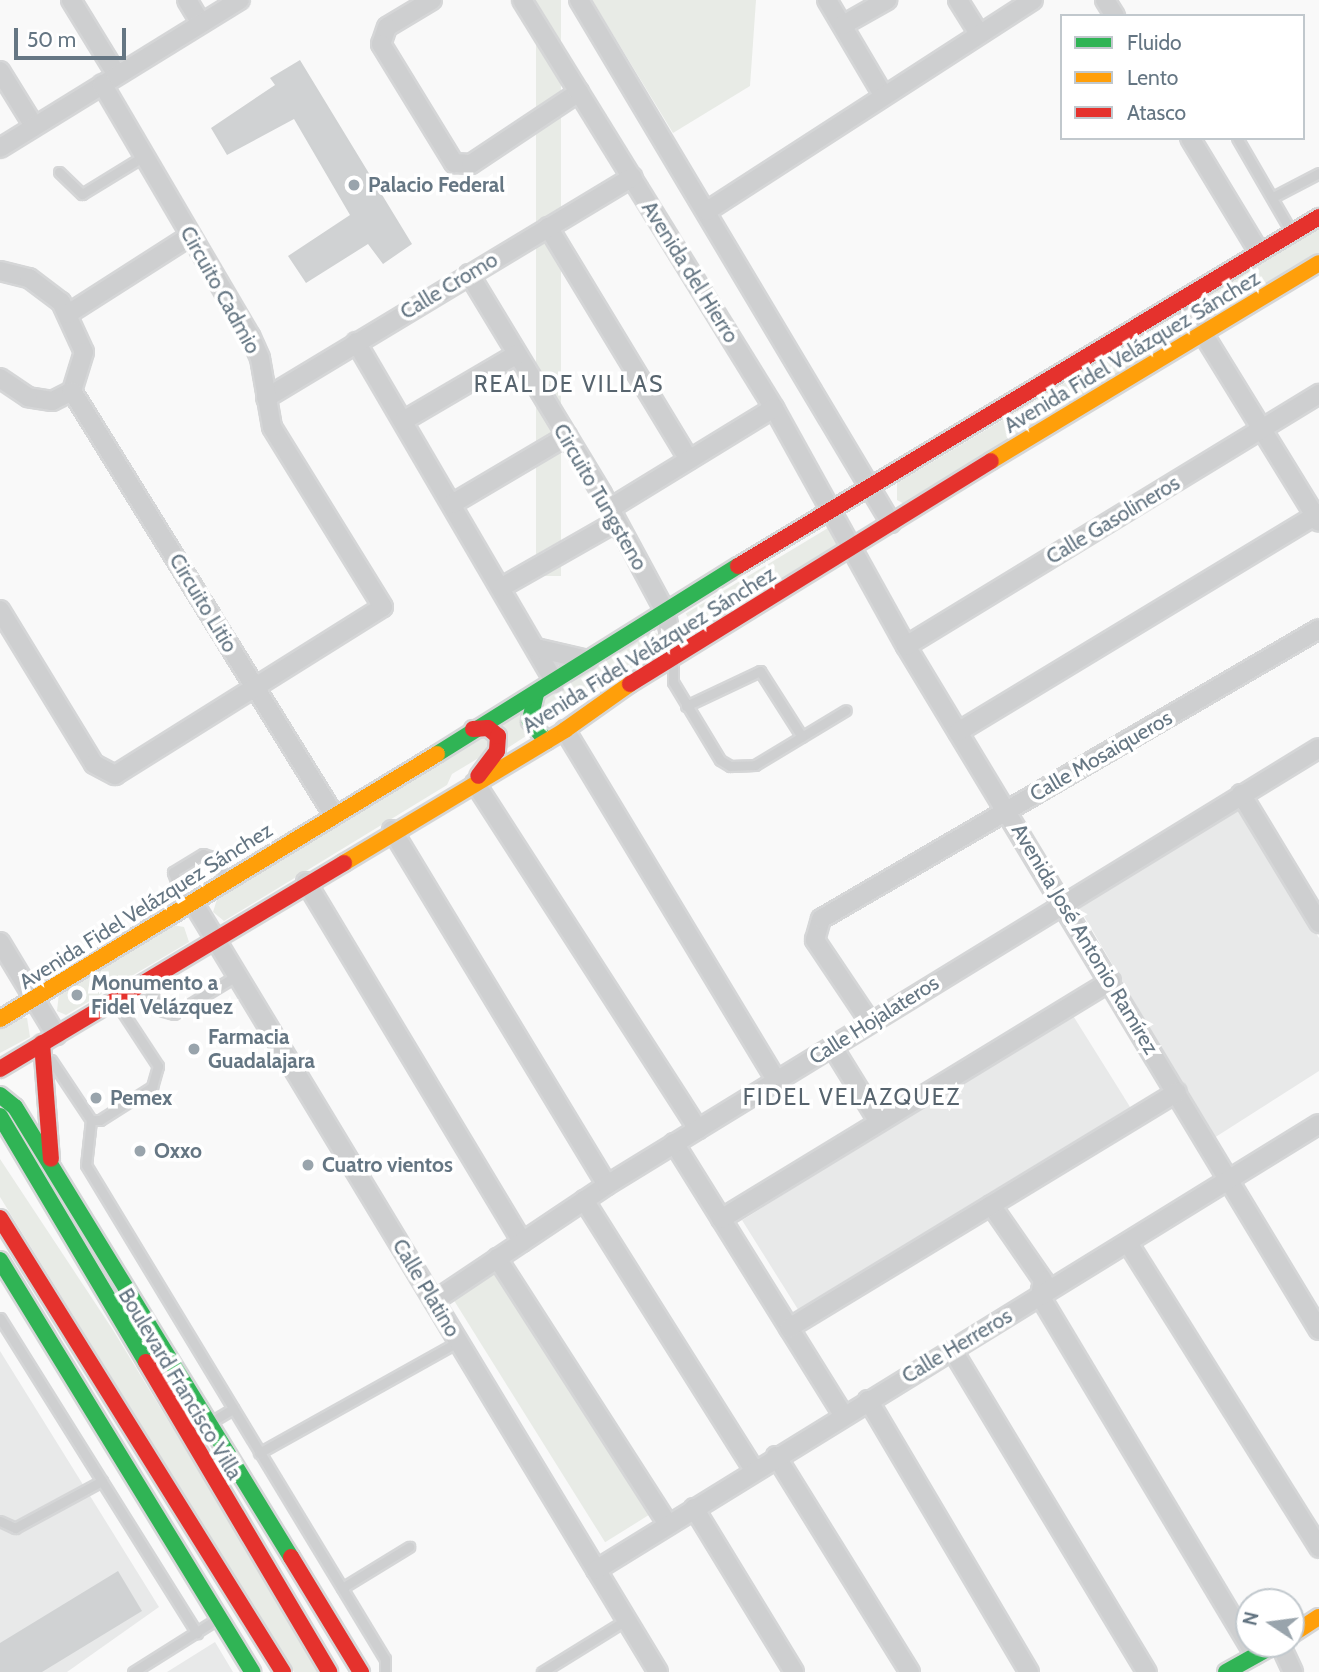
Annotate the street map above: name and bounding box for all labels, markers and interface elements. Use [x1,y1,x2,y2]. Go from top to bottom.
scale bar [18,14,130,58]
legend [1060,14,1305,140]
text: 50 m [27,27,76,52]
text: Fluido [1127,30,1182,55]
text: Lento [1127,65,1178,90]
text: Atasco [1127,100,1186,125]
place label: Palacio Federal [368,172,505,198]
marker: Palacio Federal [346,177,362,193]
street label: Avenida del Hierro [636,197,744,347]
street label: Circuito Cadmio [175,222,265,358]
street label: Calle Cromo [396,247,502,325]
street label: Avenida Fidel Velázquez Sánchez [1000,266,1264,438]
district label: REAL DE VILLAS [475,370,663,398]
street label: Circuito Tungsteno [548,419,652,575]
street label: Calle Gasolineros [1042,470,1184,570]
street label: Circuito Litio [164,549,242,657]
street label: Avenida Fidel Velázquez Sánchez [518,561,780,739]
street label: Calle Mosaiqueros [1025,705,1177,807]
street label: Avenida Fidel Velázquez Sánchez [15,817,277,995]
street label: Avenida José Antonio Ramírez [1006,819,1164,1059]
place label: Monumento a Fidel Velázquez [91,970,233,1020]
street label: Calle Hojalateros [805,970,943,1070]
marker: Monumento a Fidel Velázquez [69,987,85,1003]
place label: Farmacia Guadalajara [208,1024,315,1074]
marker: Farmacia Guadalajara [186,1041,202,1057]
district label: FIDEL VELAZQUEZ [745,1083,959,1111]
place label: Pemex [110,1085,172,1111]
marker: Pemex [88,1090,104,1106]
place label: Oxxo [154,1138,202,1164]
marker: Oxxo [132,1143,148,1159]
place label: Cuatro vientos [322,1152,453,1178]
marker: Cuatro vientos [300,1157,316,1173]
street label: Calle Platino [387,1234,465,1342]
street label: Boulevard Francisco Villa [113,1284,247,1484]
street label: Calle Herreros [897,1303,1017,1389]
north arrow [1235,1588,1305,1658]
text: N [1238,1609,1264,1628]

